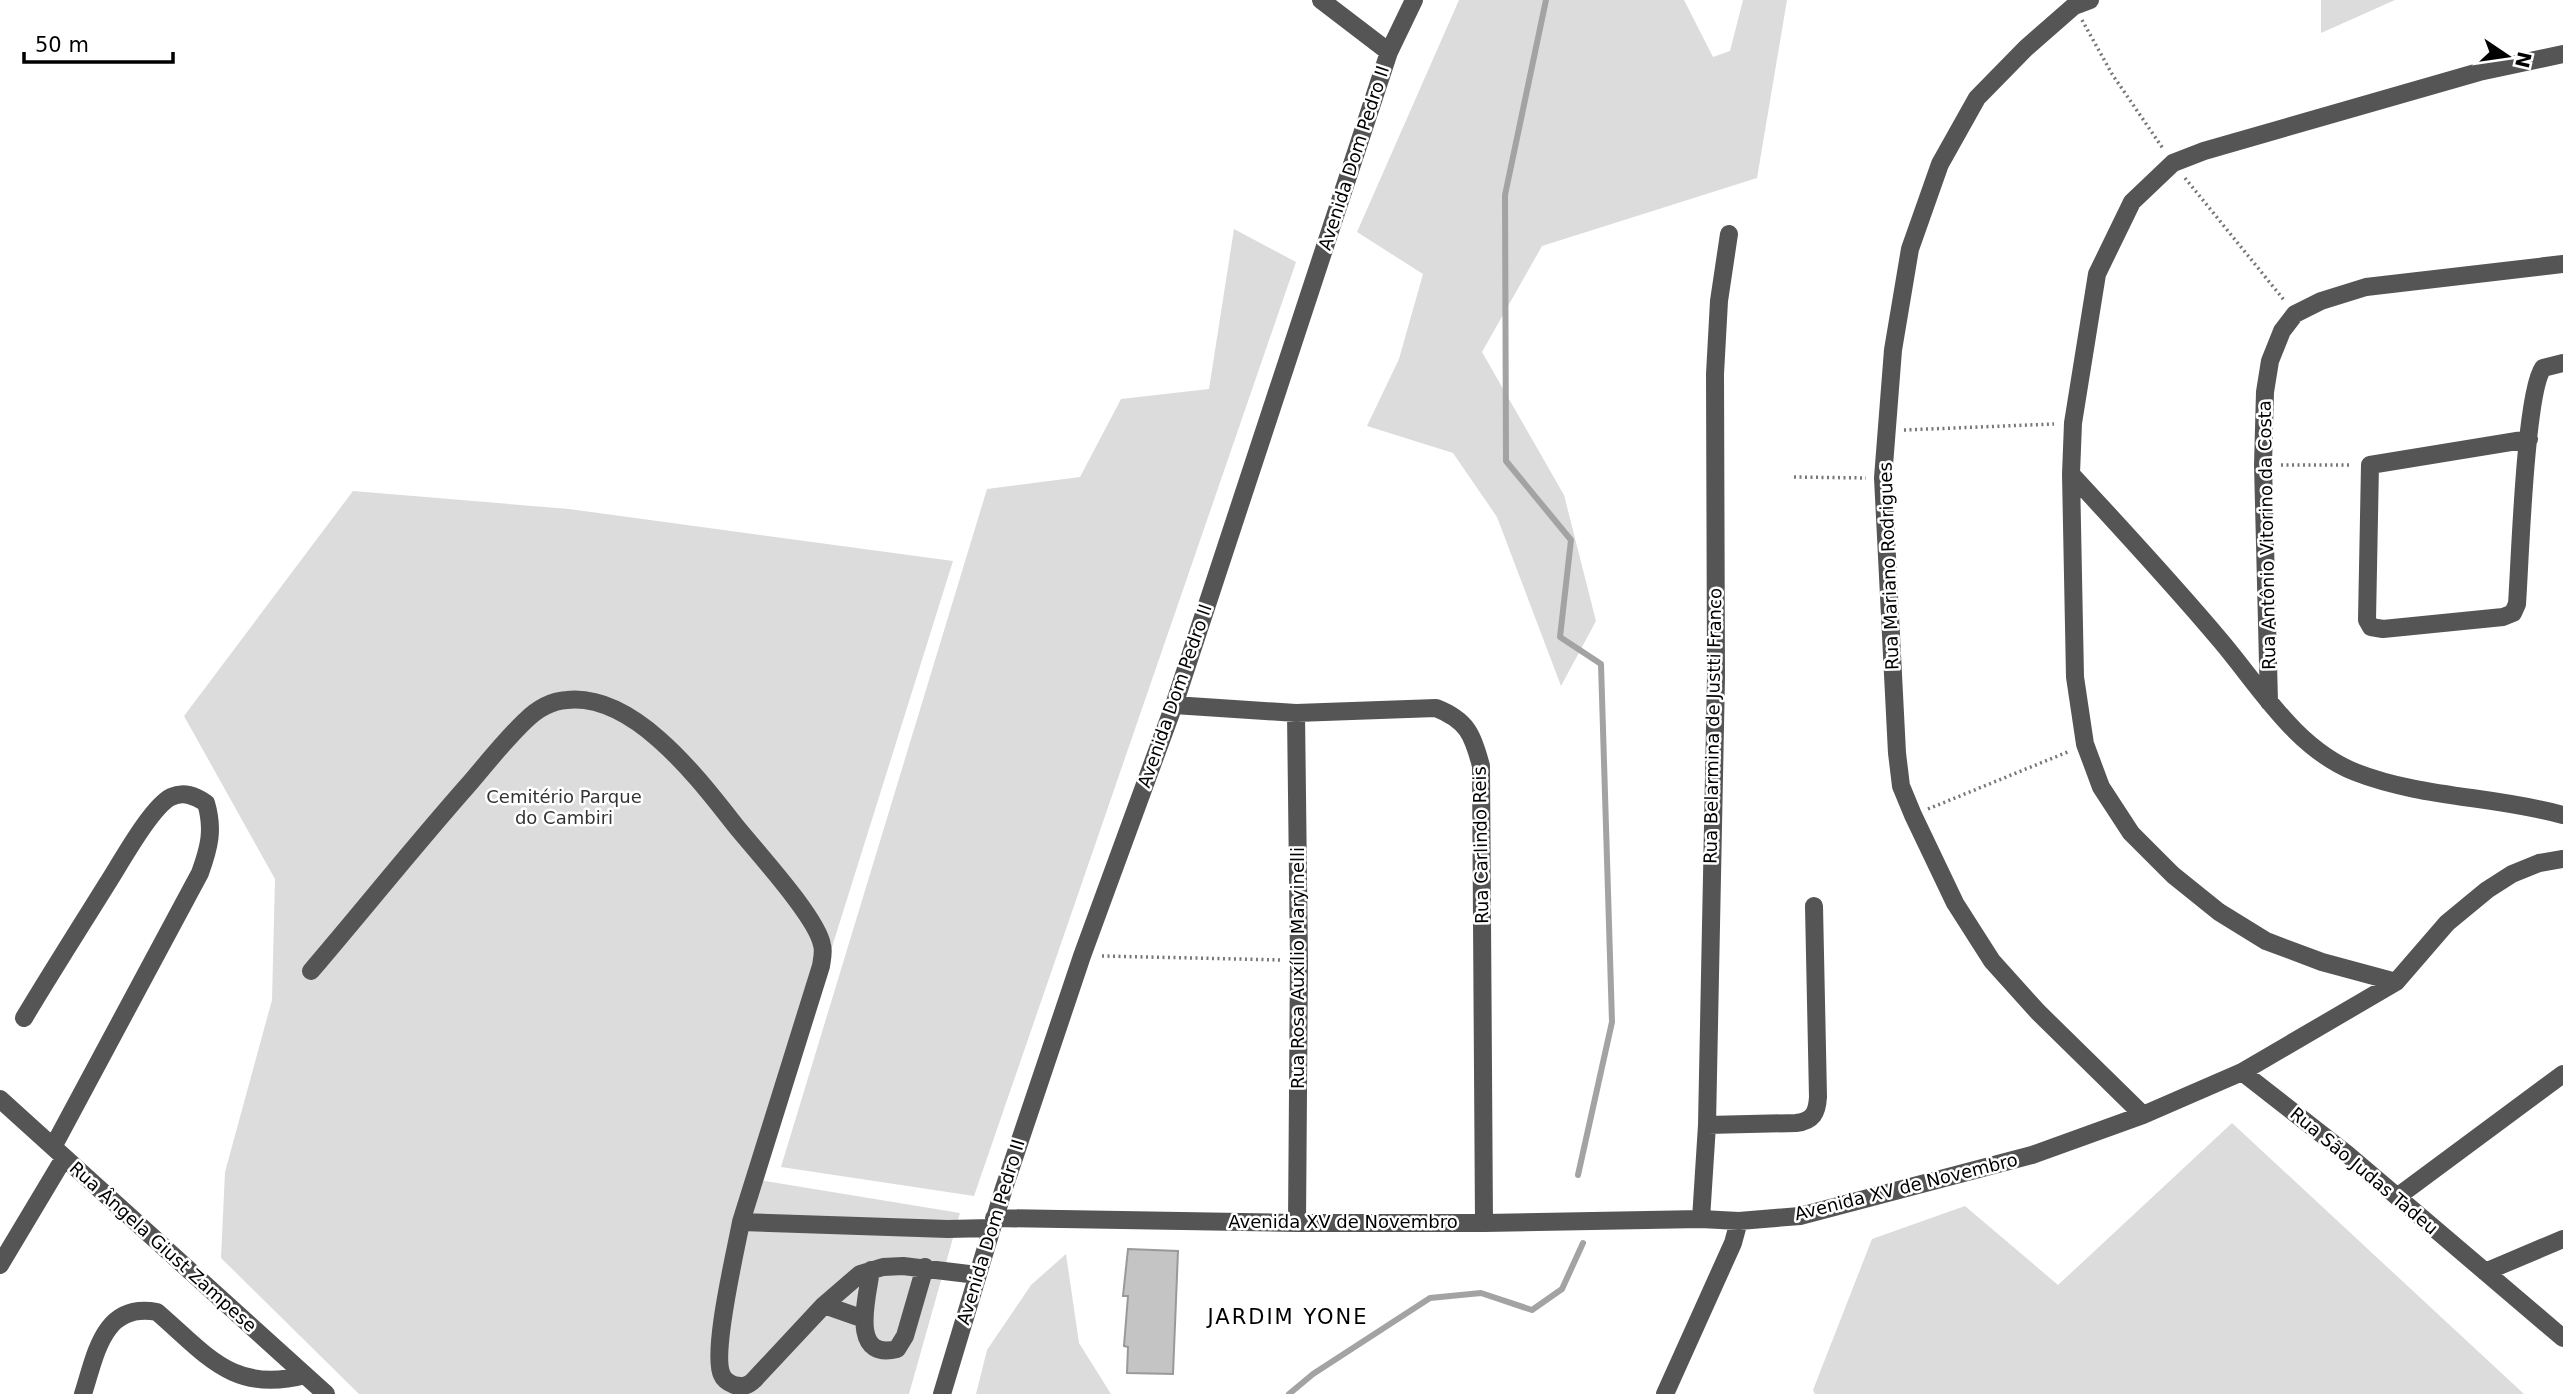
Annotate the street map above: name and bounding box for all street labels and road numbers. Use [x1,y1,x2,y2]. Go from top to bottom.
street label: Avenida Dom Pedro II [1314,63,1393,253]
street label: Rua Antônio Vitorino da Costa [2254,400,2279,670]
street label: Rua Mariano Rodrigues [1874,462,1903,670]
street label: Rua Belarmina de Justti Franco [1700,588,1725,864]
street label: Avenida Dom Pedro II [1133,601,1216,790]
street label: Rua Carlindo Reis [1469,766,1492,924]
street label: Rua Rosa Auxílio Maryinelli [1287,847,1308,1089]
street label: Rua São Judas Tadeu [2286,1103,2442,1239]
street label: Avenida Dom Pedro II [952,1137,1029,1327]
street label: Avenida XV de Novembro [1792,1149,2020,1224]
street label: Rua Ângela Giust Zampese [66,1157,261,1336]
street label: Avenida XV de Novembro [1228,1211,1458,1232]

